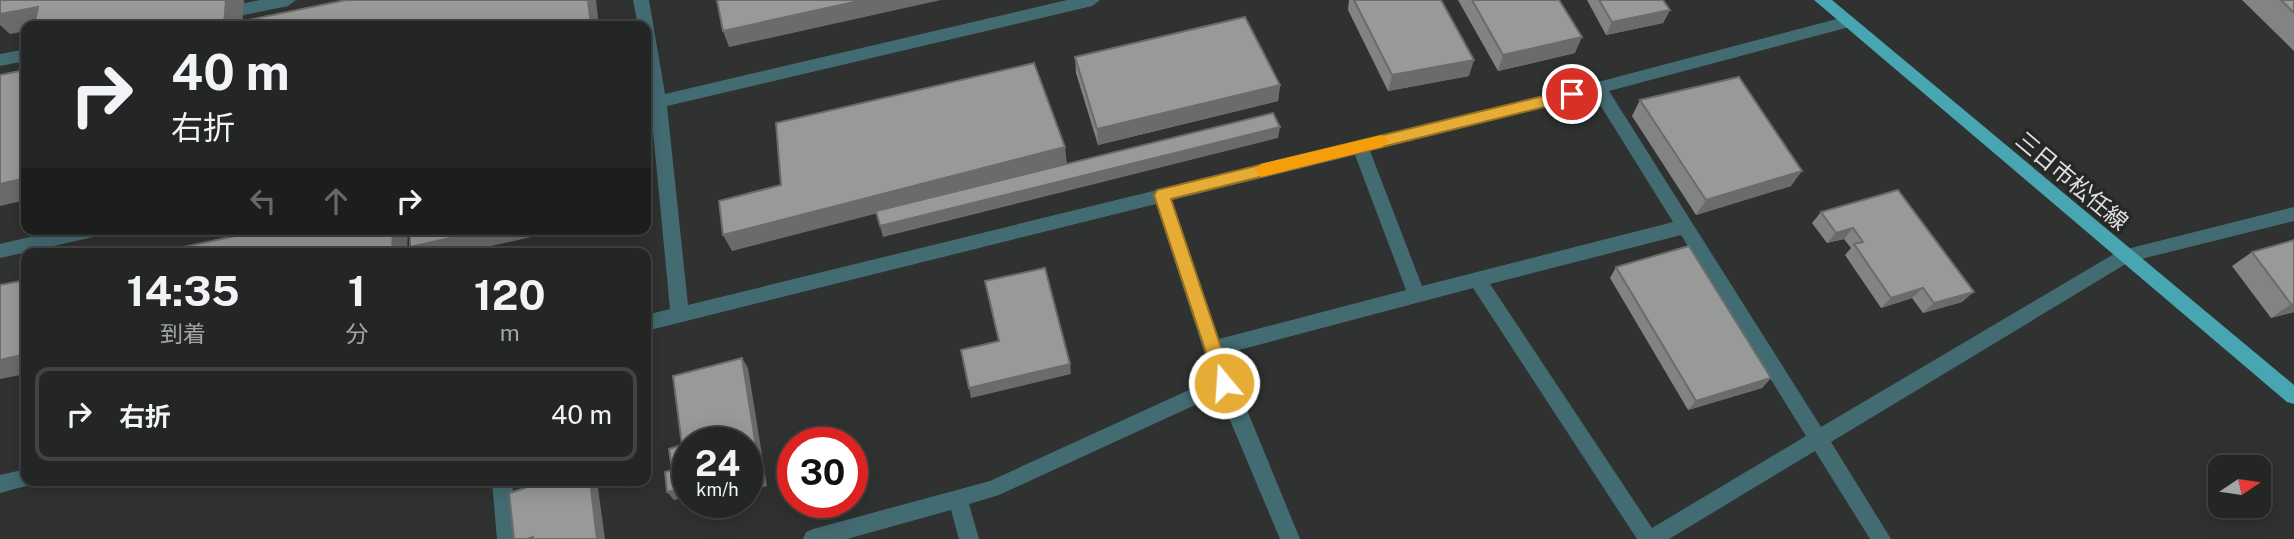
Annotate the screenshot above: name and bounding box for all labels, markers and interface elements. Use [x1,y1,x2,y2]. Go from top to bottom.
text: 40 m [171,43,290,101]
icon: right [56,49,147,140]
pin [1542,64,1602,124]
icon: arrive [1553,75,1591,113]
text: 右折 [171,109,235,146]
street label: 三日市松任線 [2011,126,2134,235]
icon: left [244,182,282,220]
icon: ahead [317,182,355,220]
icon: right [390,182,428,220]
text: 14:35 [127,266,240,315]
text: 1 [348,266,366,315]
text: 120 [474,270,545,319]
text: m [500,319,520,346]
text: 到着 [160,320,206,347]
text: 分 [345,320,368,347]
position arrow [1187,346,1261,420]
icon: right [60,395,98,433]
text: 40 m [551,399,612,430]
text: 右折 [119,401,171,432]
speed limit sign: 30 [777,427,868,518]
text: 24 [695,443,740,484]
north arrow [2208,455,2272,518]
map controls [2208,455,2271,518]
text: km/h [696,479,739,500]

